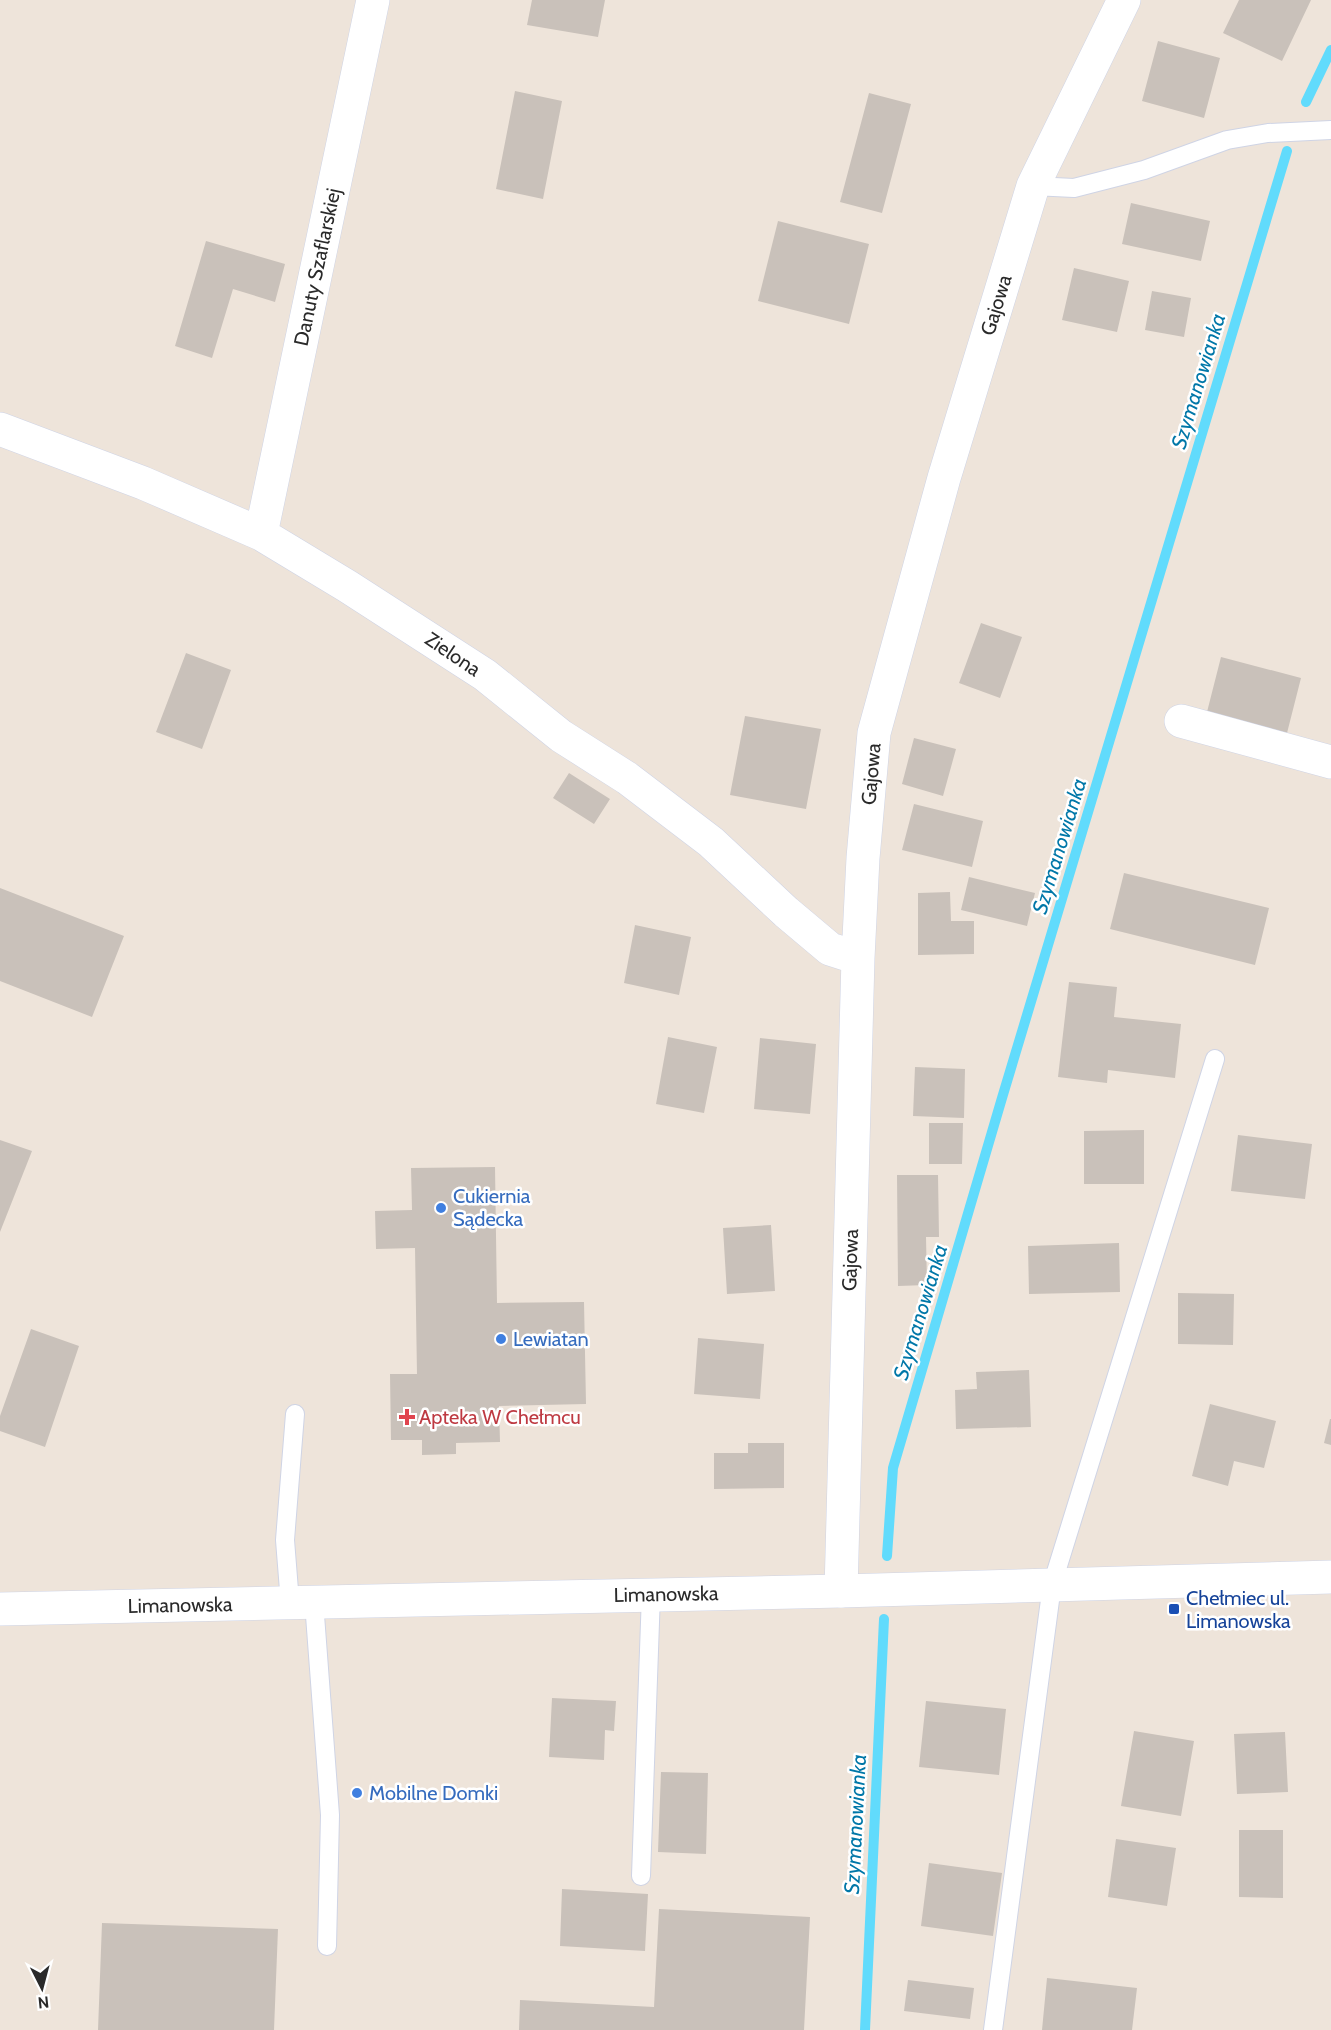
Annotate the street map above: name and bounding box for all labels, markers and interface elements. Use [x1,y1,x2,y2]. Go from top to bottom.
street label: Danuty Szaflarskiej [289,186,345,348]
street label: Gajowa [975,271,1017,338]
water label: Szymanowianka [1166,310,1230,452]
street label: Zielona [421,627,486,681]
street label: Gajowa [856,742,886,806]
water label: Szymanowianka [1027,775,1091,917]
place label: Cukiernia Sądecka [453,1184,531,1231]
marker: Cukiernia Sądecka [434,1201,448,1215]
street label: Gajowa [837,1228,863,1292]
water label: Szymanowianka [888,1241,952,1383]
place label: Lewiatan [513,1327,589,1351]
marker: Lewiatan [494,1332,508,1346]
place label: Apteka W Chełmcu [419,1405,581,1429]
marker: Apteka W Chełmcu [400,1410,414,1424]
street label: Limanowska [613,1581,719,1607]
place label: Chełmiec ul. Limanowska [1186,1586,1291,1633]
street label: Limanowska [127,1592,233,1618]
marker: Chełmiec ul. Limanowska [1167,1602,1181,1616]
water label: Szymanowianka [839,1753,871,1895]
place label: Mobilne Domki [369,1781,498,1805]
marker: Mobilne Domki [350,1786,364,1800]
north arrow [12,1958,72,2018]
text: N [37,1992,50,2012]

